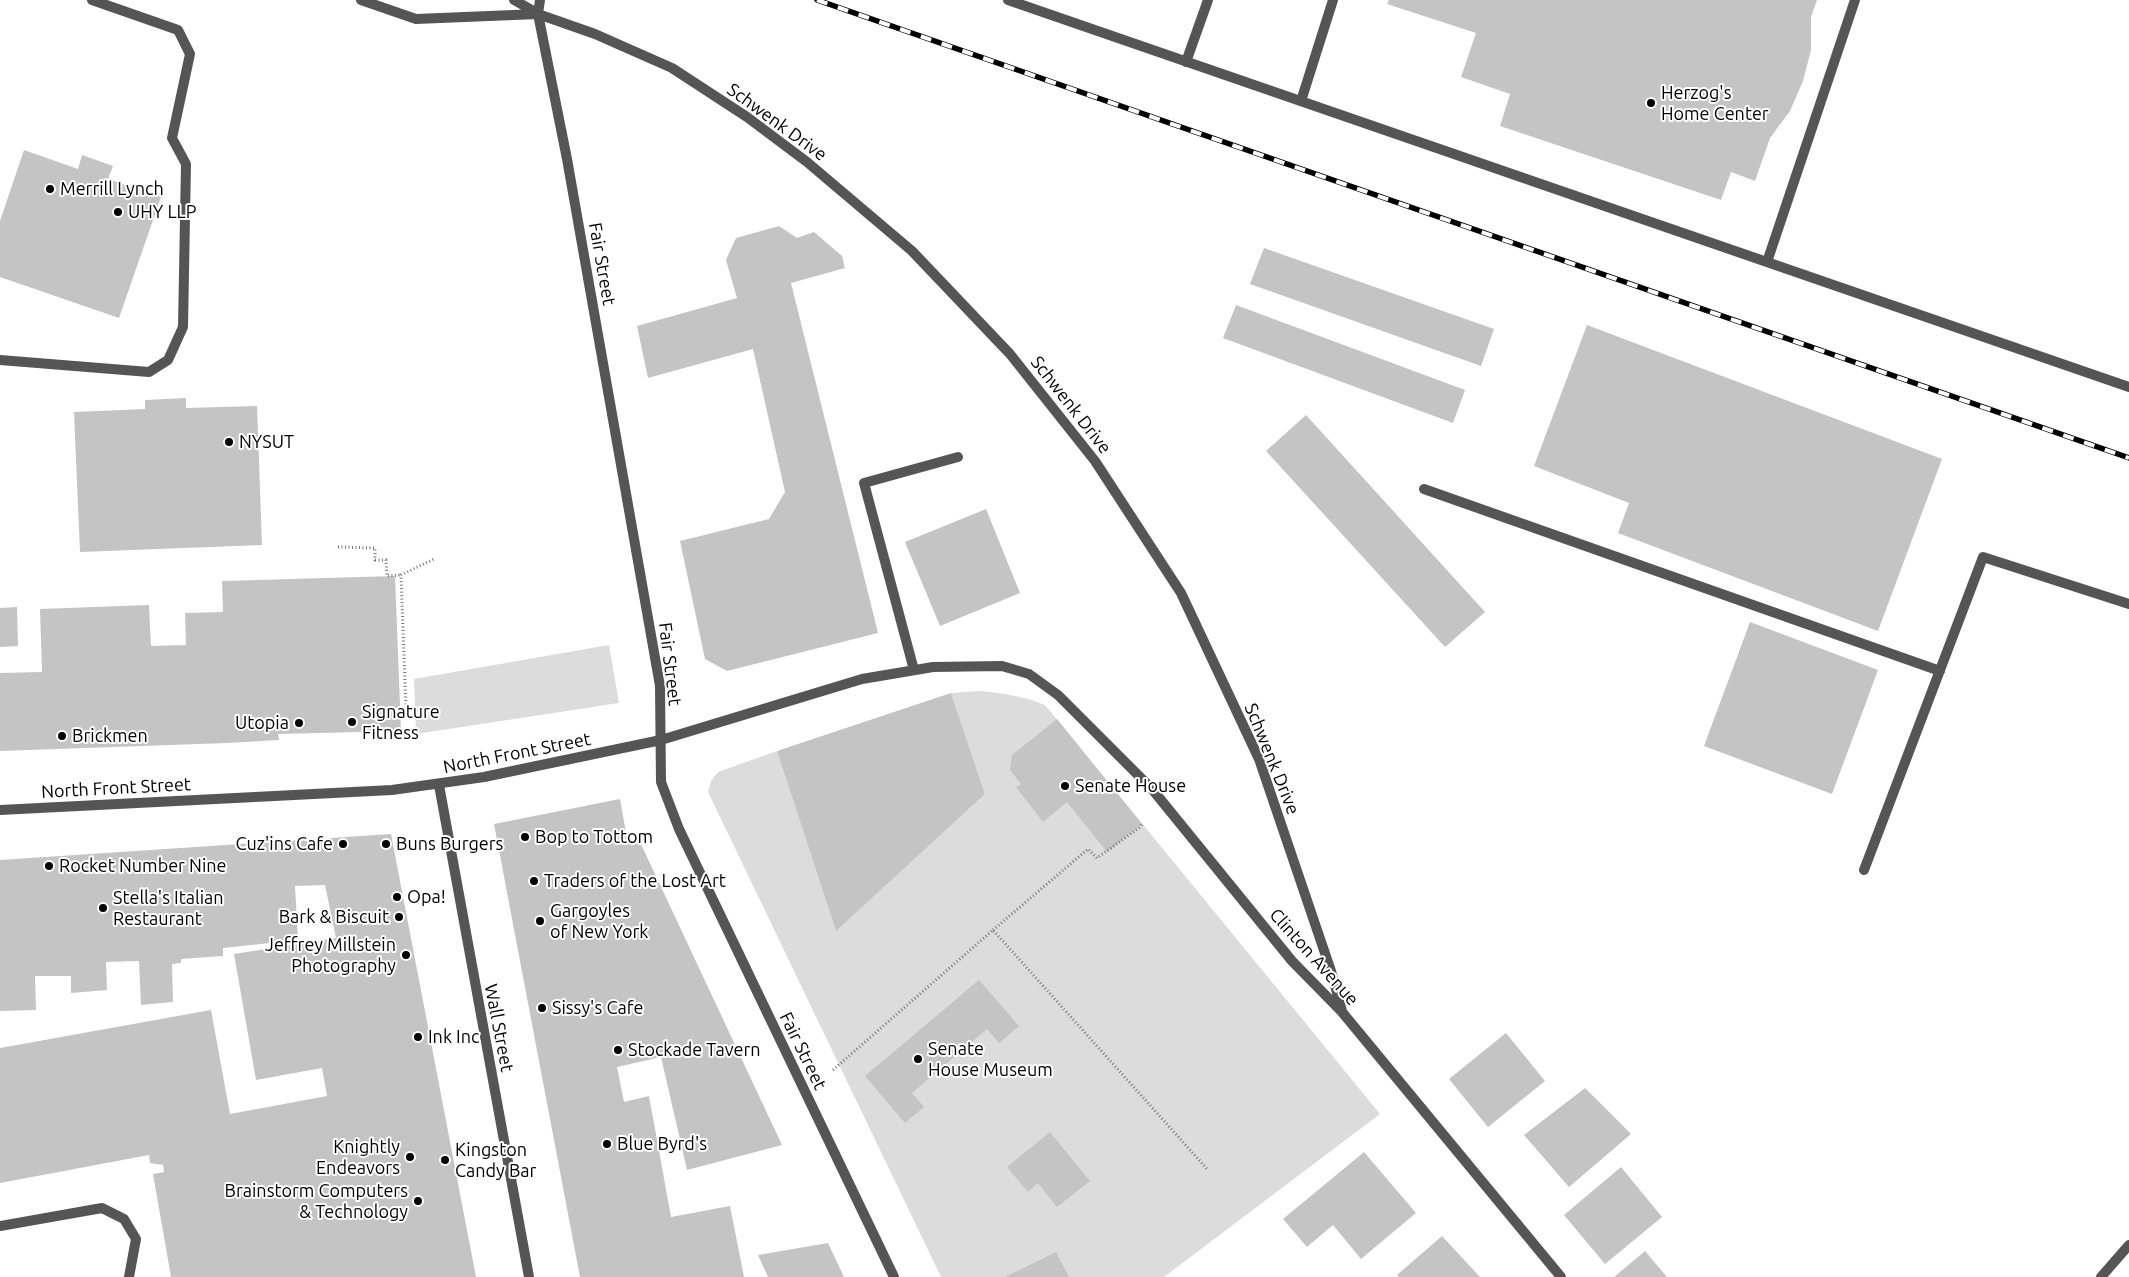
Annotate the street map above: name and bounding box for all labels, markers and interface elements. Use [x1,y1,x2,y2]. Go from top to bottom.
street label: Schwenk Drive [723,79,831,165]
place label: Herzog's Home Center [1661,82,1769,125]
marker: Herzog's Home Center [1645,97,1657,109]
place label: Merrill Lynch [60,178,164,200]
marker: Merrill Lynch [44,183,56,195]
place label: UHY LLP [128,201,196,223]
marker: UHY LLP [112,206,124,218]
street label: Fair Street [584,221,620,307]
street label: Schwenk Drive [1026,352,1116,458]
place label: NYSUT [239,431,294,453]
marker: NYSUT [223,436,235,448]
street label: Fair Street [654,621,686,707]
street label: Schwenk Drive [1240,700,1304,818]
place label: Signature Fitness [362,701,440,744]
place label: Utopia [235,712,289,734]
marker: Signature Fitness [346,716,358,728]
marker: Utopia [293,717,305,729]
place label: Brickmen [72,725,148,747]
street label: North Front Street [441,728,593,778]
marker: Brickmen [56,730,68,742]
street label: North Front Street [41,773,191,803]
place label: Senate House [1075,775,1186,797]
marker: Senate House [1059,780,1071,792]
place label: Bop to Tottom [535,826,653,848]
marker: Bop to Tottom [519,831,531,843]
place label: Cuz'ins Cafe [236,833,333,855]
place label: Buns Burgers [396,833,503,855]
marker: Cuz'ins Cafe [337,838,349,850]
marker: Buns Burgers [380,838,392,850]
place label: Rocket Number Nine [59,855,227,877]
marker: Rocket Number Nine [43,860,55,872]
place label: Traders of the Lost Art [544,870,726,892]
marker: Traders of the Lost Art [528,875,540,887]
place label: Opa! [407,886,446,908]
place label: Stella's Italian Restaurant [113,887,224,930]
marker: Opa! [391,891,403,903]
place label: Gargoyles of New York [550,900,648,942]
marker: Stella's Italian Restaurant [97,902,109,914]
street label: Clinton Avenue [1265,904,1363,1010]
place label: Bark & Biscuit [279,906,389,928]
marker: Bark & Biscuit [393,911,405,923]
marker: Gargoyles of New York [534,915,546,927]
place label: Jeffrey Millstein Photography [265,934,396,976]
marker: Jeffrey Millstein Photography [400,949,412,961]
street label: Wall Street [480,982,518,1074]
place label: Sissy's Cafe [552,997,643,1019]
marker: Sissy's Cafe [536,1002,548,1014]
street label: Fair Street [775,1009,831,1093]
place label: Ink Inc [428,1026,479,1048]
marker: Ink Inc [412,1031,424,1043]
place label: Senate House Museum [928,1038,1053,1080]
place label: Stockade Tavern [628,1039,761,1061]
marker: Stockade Tavern [612,1044,624,1056]
marker: Senate House Museum [912,1053,924,1065]
place label: Blue Byrd's [617,1133,707,1155]
place label: Knightly Endeavors [316,1136,400,1178]
marker: Blue Byrd's [601,1138,613,1150]
place label: Kingston Candy Bar [455,1139,536,1182]
marker: Knightly Endeavors [404,1151,416,1163]
marker: Kingston Candy Bar [439,1154,451,1166]
place label: Brainstorm Computers & Technology [225,1180,408,1222]
marker: Brainstorm Computers & Technology [412,1195,424,1207]

